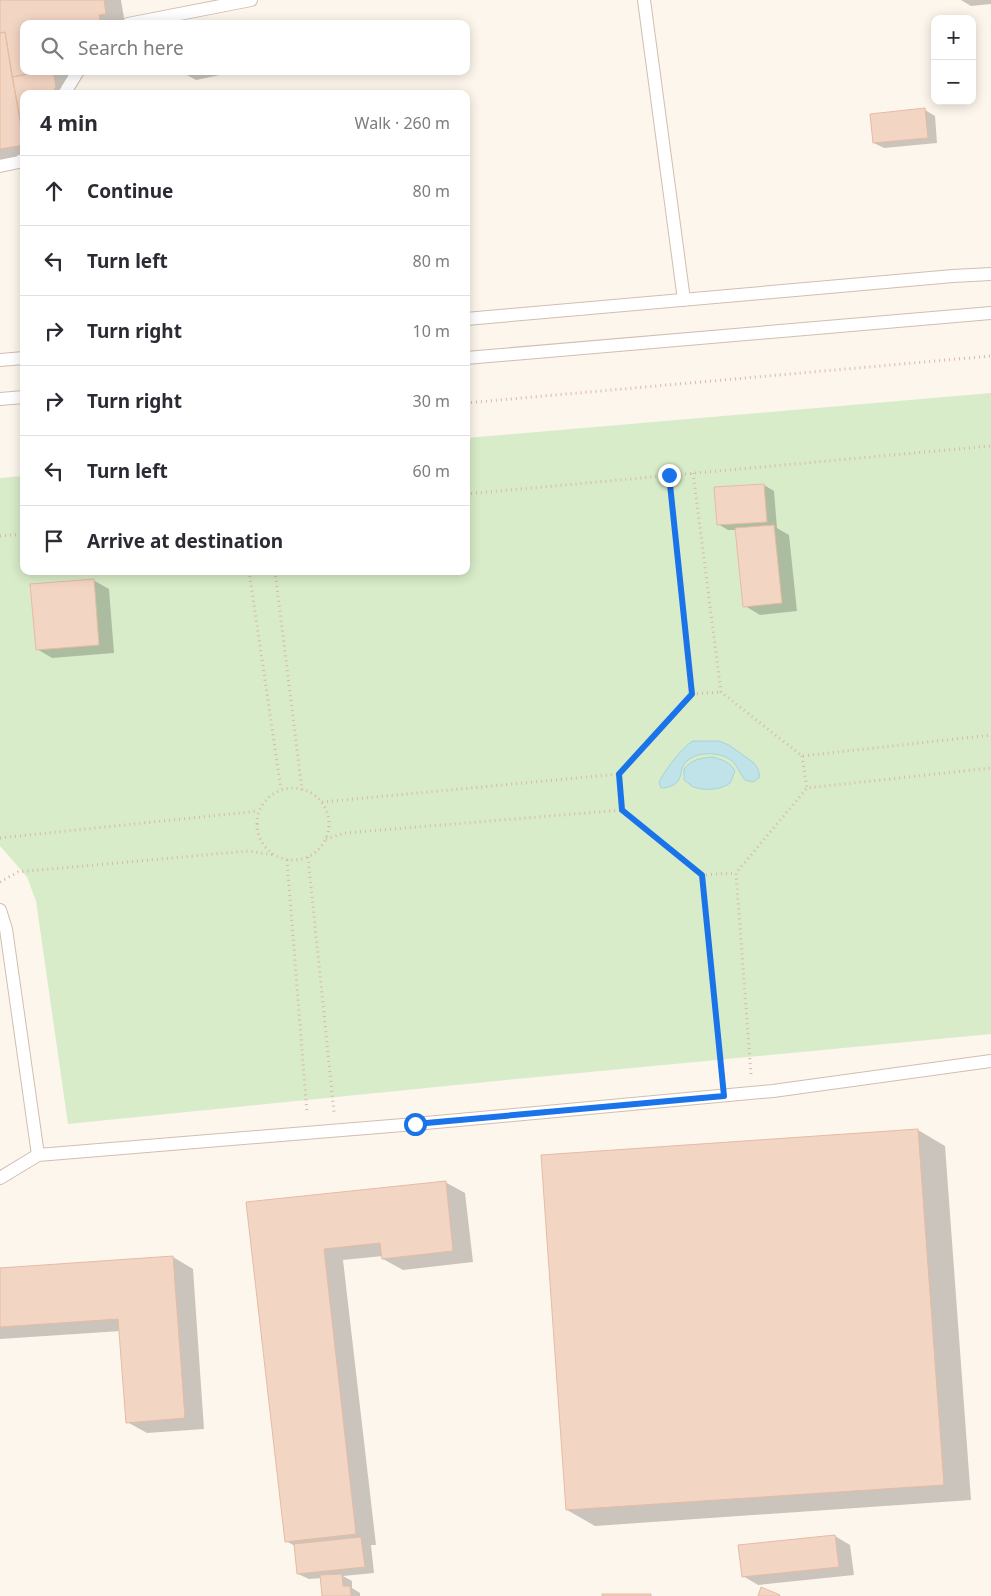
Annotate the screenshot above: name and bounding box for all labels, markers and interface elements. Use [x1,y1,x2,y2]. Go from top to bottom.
map controls [931,15,976,105]
button: + [931,15,976,60]
search box [20,20,470,75]
icon: search [38,34,66,62]
text: Search here [78,35,184,61]
button: − [931,60,976,105]
text: 4 min [40,109,98,137]
text: Walk · 260 m [355,112,450,134]
icon: ahead [40,177,68,205]
text: Continue [87,178,173,204]
text: 80 m [413,180,450,202]
icon: left [40,247,68,275]
text: Turn left [87,248,168,274]
text: 80 m [413,250,450,272]
icon: right [40,317,68,345]
text: Turn right [87,318,182,344]
text: 10 m [413,320,450,342]
icon: right [40,387,68,415]
text: Turn right [87,388,182,414]
text: 30 m [413,390,450,412]
icon: left [40,457,68,485]
text: Turn left [87,458,168,484]
text: 60 m [413,460,450,482]
route end [658,464,681,487]
icon: arrive [40,527,68,555]
text: Arrive at destination [87,528,283,554]
route start [404,1113,427,1136]

